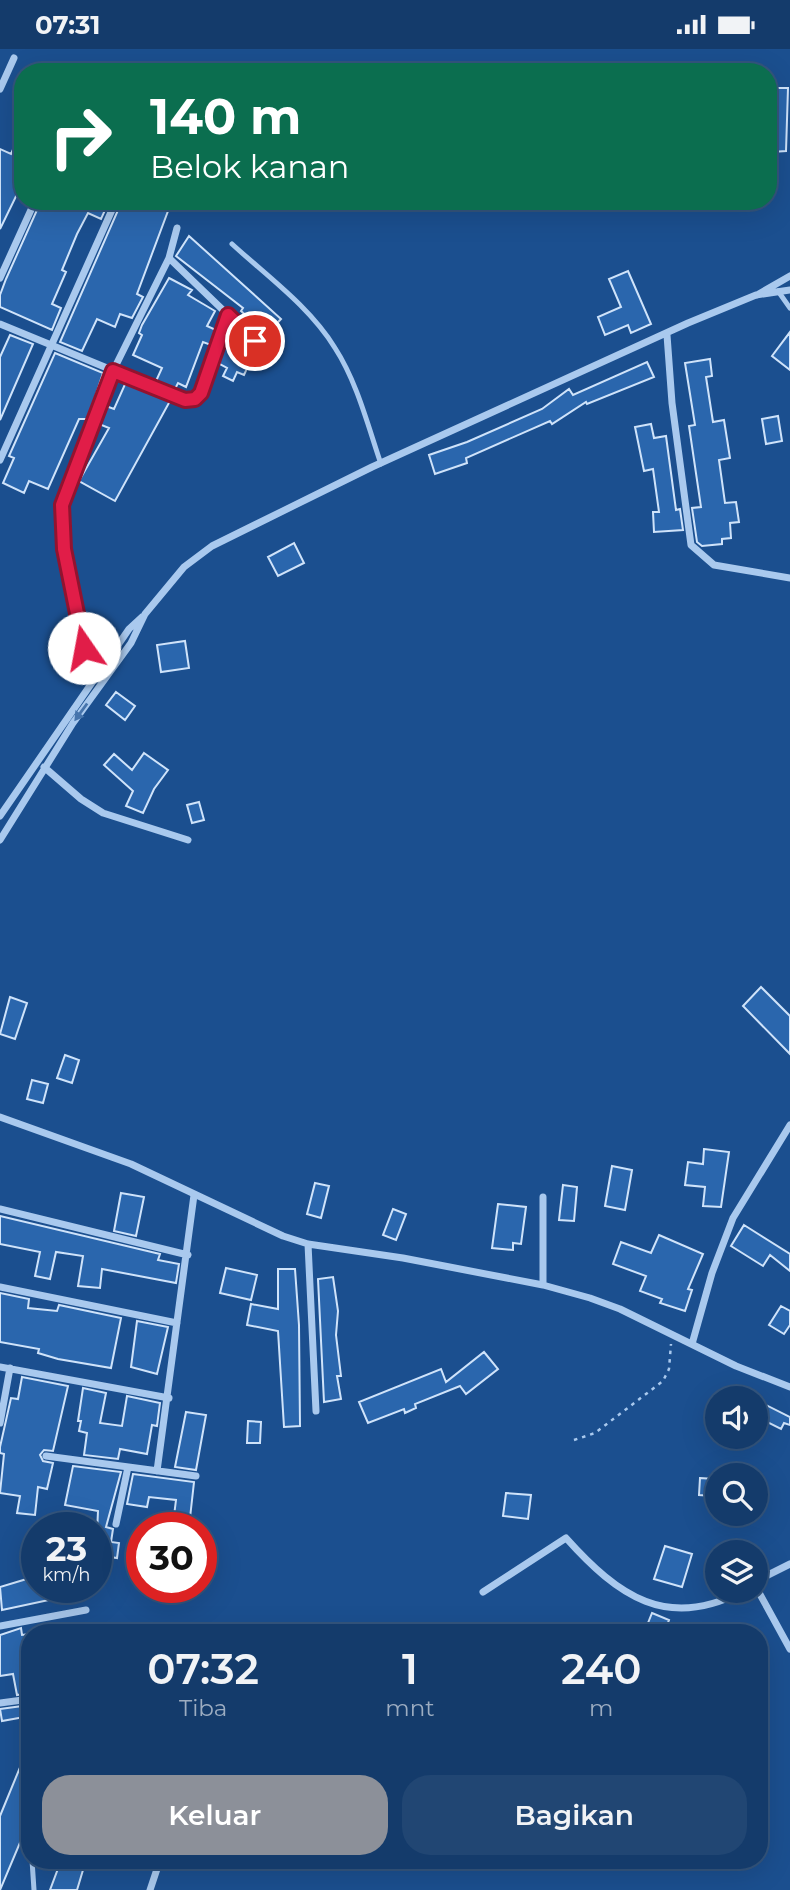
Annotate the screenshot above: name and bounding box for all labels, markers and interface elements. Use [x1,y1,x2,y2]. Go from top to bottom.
text: 07:31 [35,9,101,41]
text: 140 m [150,87,302,146]
icon: right [35,91,126,182]
text: Belok kanan [150,147,350,186]
pin [225,311,285,371]
icon: arrive [236,322,274,360]
position arrow [47,611,121,685]
one-way arrow [74,703,88,721]
map controls [705,1386,768,1603]
button: sound [705,1386,768,1449]
button: search [705,1463,768,1526]
speed limit sign: 30 [126,1512,217,1603]
text: 23 [46,1527,87,1570]
button: layers [705,1540,768,1603]
text: km/h [42,1564,91,1586]
text: 07:32 [147,1643,259,1695]
text: 1 [402,1643,418,1695]
text: 240 [561,1643,642,1695]
text: Tiba [179,1694,227,1722]
text: mnt [385,1694,435,1722]
text: m [589,1694,614,1722]
button: Keluar [42,1775,388,1855]
button: Bagikan [402,1775,747,1855]

